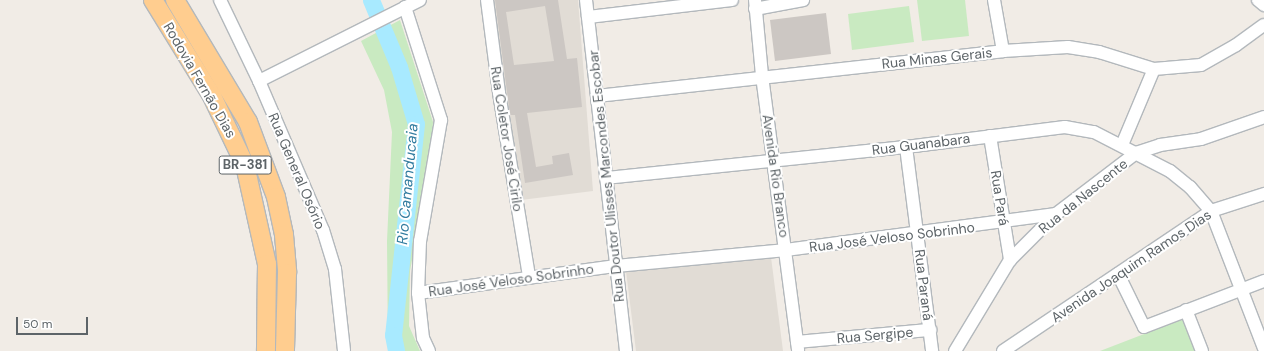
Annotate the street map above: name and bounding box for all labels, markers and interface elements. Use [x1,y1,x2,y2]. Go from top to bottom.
street label: Rodovia Fernão Dias [160,19,240,141]
street label: Rua Minas Gerais [881,44,993,72]
street label: Rua Doutor Ulisses Marcondes Escobar [584,49,628,303]
street label: Rua Coletor José Cirilo [487,65,527,213]
street label: Rua General Osório [265,110,329,232]
street label: Avenida Rio Branco [759,113,793,239]
water label: Rio Camanducaia [394,123,422,245]
street label: Rua Guanabara [871,130,971,158]
road number: BR-381 [218,154,272,176]
street label: Rua da Nascente [1035,155,1131,237]
street label: Rua Pará [987,169,1013,227]
street label: Avenida Joaquim Ramos Dias [1048,206,1214,326]
street label: Rua José Veloso Sobrinho [808,219,976,255]
street label: Rua Paraná [911,248,937,322]
street label: Rua José Veloso Sobrinho [427,260,595,300]
scale bar [18,309,90,335]
text: 50 m [23,316,52,332]
street label: Rua Sergipe [836,323,914,347]

